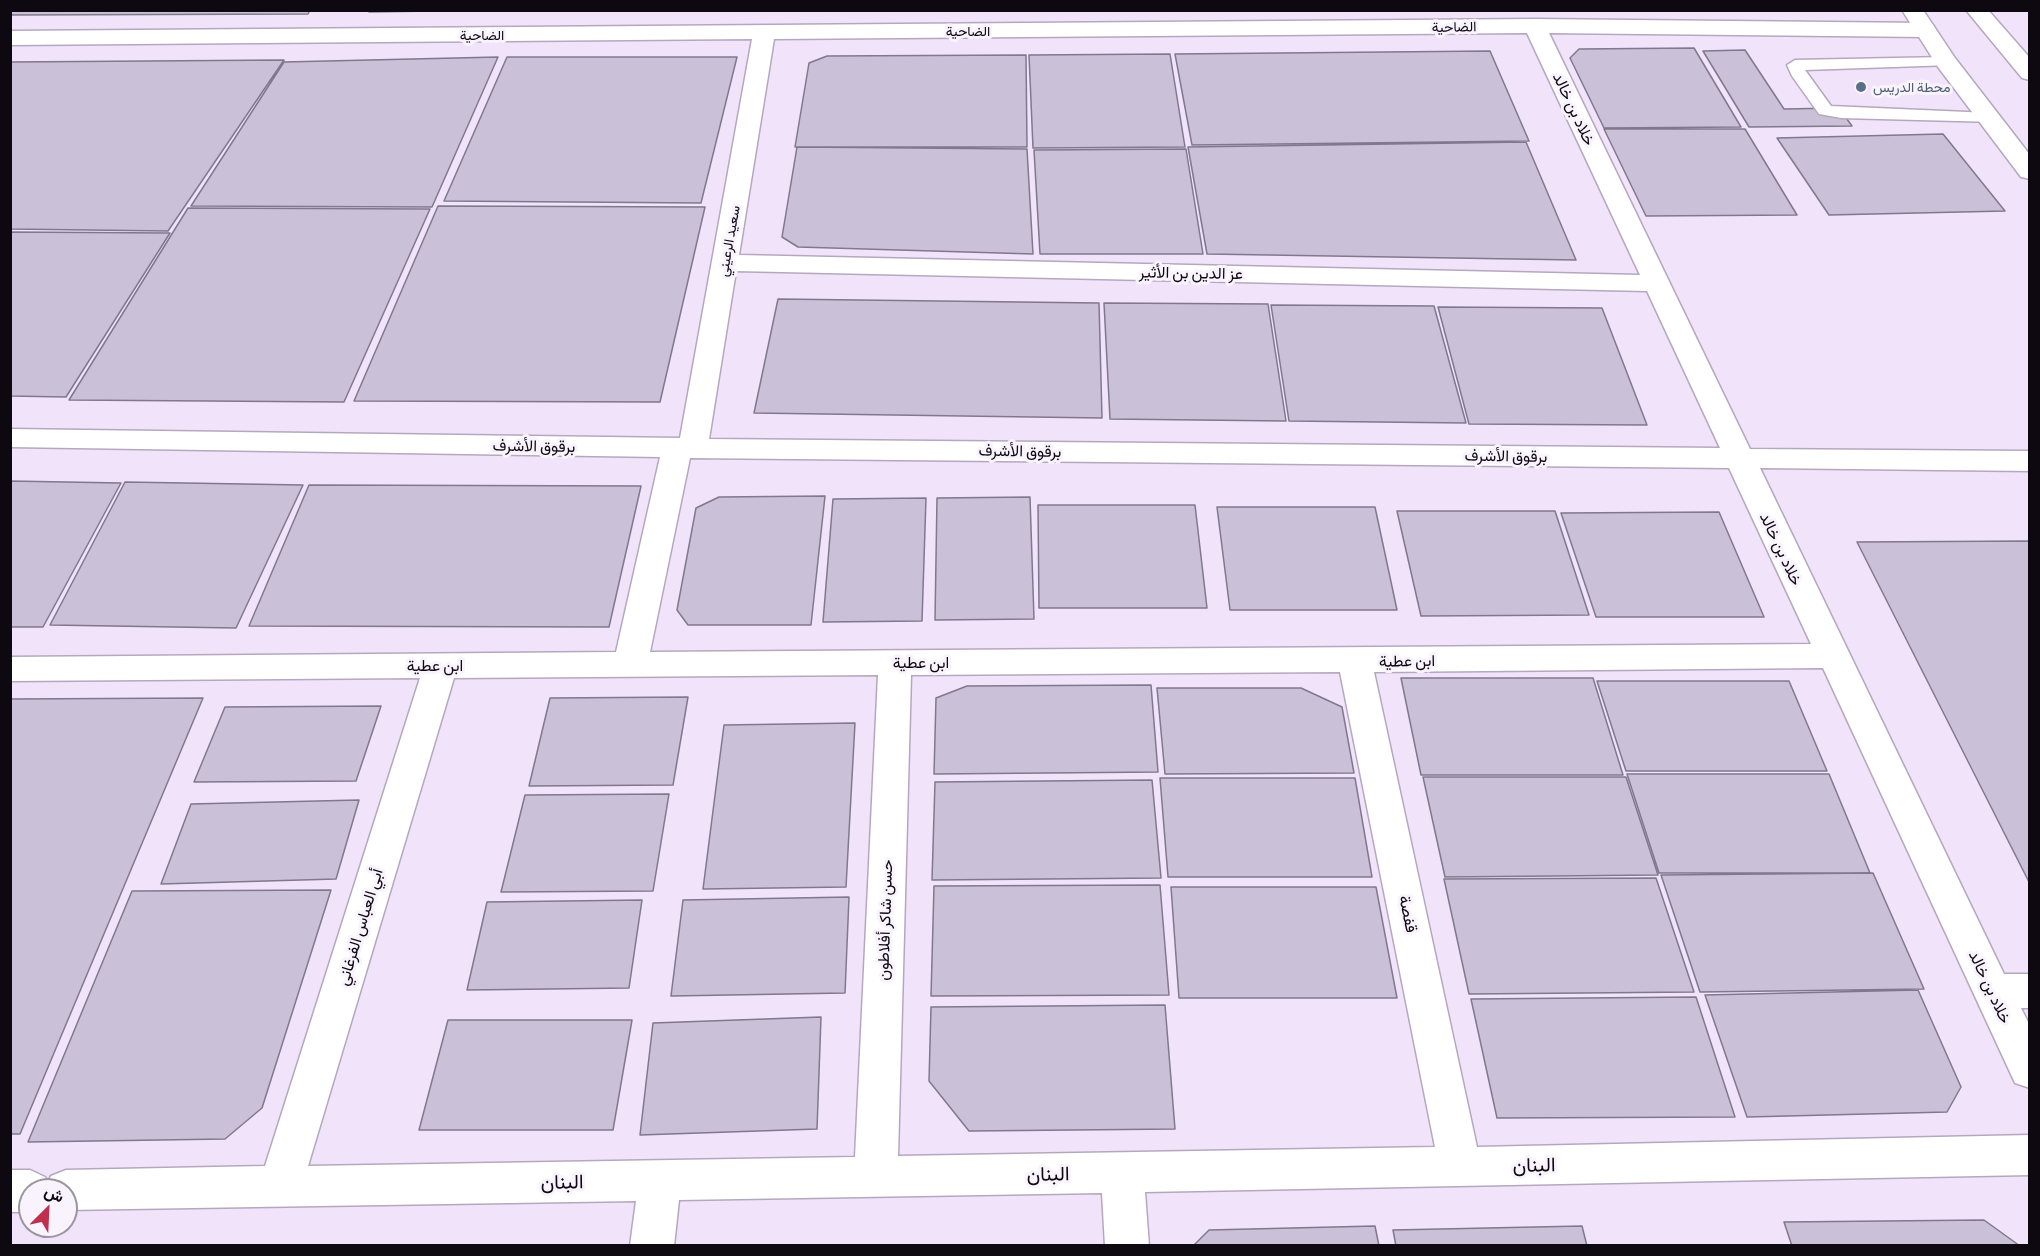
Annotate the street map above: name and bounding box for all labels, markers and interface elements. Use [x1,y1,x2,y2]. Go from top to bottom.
street label: الضاحية [1432,18,1476,36]
street label: الضاحية [946,23,990,39]
street label: الضاحية [460,27,504,43]
street label: خلاد بن خالد [1549,69,1599,149]
place label: محطة الدريس [1873,79,1951,95]
marker: محطة الدريس [1854,80,1868,94]
street label: سعيد الرعيني [714,204,744,278]
street label: عز الدين بن الأثير [1139,262,1243,284]
street label: برقوق الأشرف [492,436,576,456]
street label: برقوق الأشرف [978,441,1062,461]
street label: برقوق الأشرف [1464,446,1548,466]
street label: خلاد بن خالد [1756,509,1806,589]
street label: ابن عطية [1379,651,1435,671]
street label: ابن عطية [893,653,949,673]
street label: ابن عطية [407,656,463,676]
street label: حسن شاكر أفلاطون [873,859,897,981]
street label: أبي العباس الفرغاني [333,866,387,988]
street label: قفصة [1395,894,1421,934]
street label: خلاد بن خالد [1965,947,2015,1027]
street label: البنان [1512,1153,1556,1177]
street label: البنان [1026,1162,1070,1186]
street label: البنان [540,1170,584,1194]
north arrow [18,1178,78,1238]
text: ش [42,1180,67,1206]

